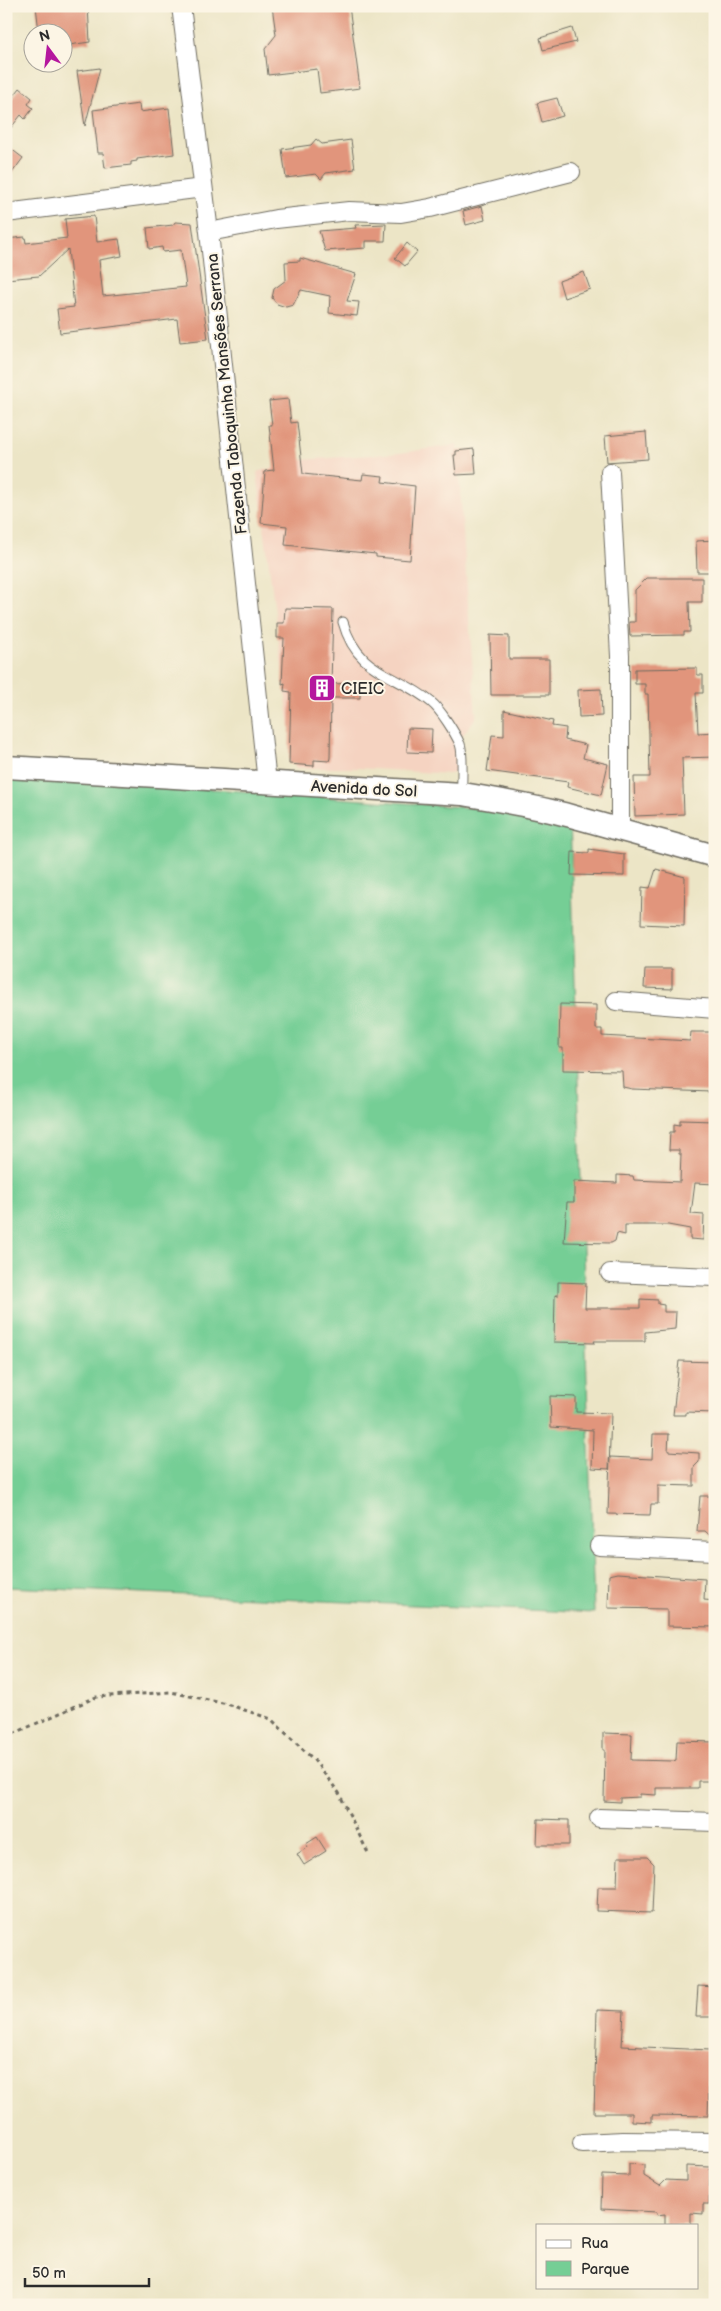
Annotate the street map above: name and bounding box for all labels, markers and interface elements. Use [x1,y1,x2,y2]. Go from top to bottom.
north arrow [22,22,72,72]
text: N [37,26,52,45]
street label: Fazenda Taboquinha Mansões Serrana [203,252,252,535]
building icon: CIEIC [307,673,337,703]
place label: CIEIC [341,680,384,699]
street label: Avenida do Sol [310,777,417,802]
legend [536,2224,698,2288]
text: Rua [581,2234,609,2253]
scale bar [25,2256,149,2288]
text: Parque [581,2260,630,2279]
text: 50 m [32,2264,66,2283]

